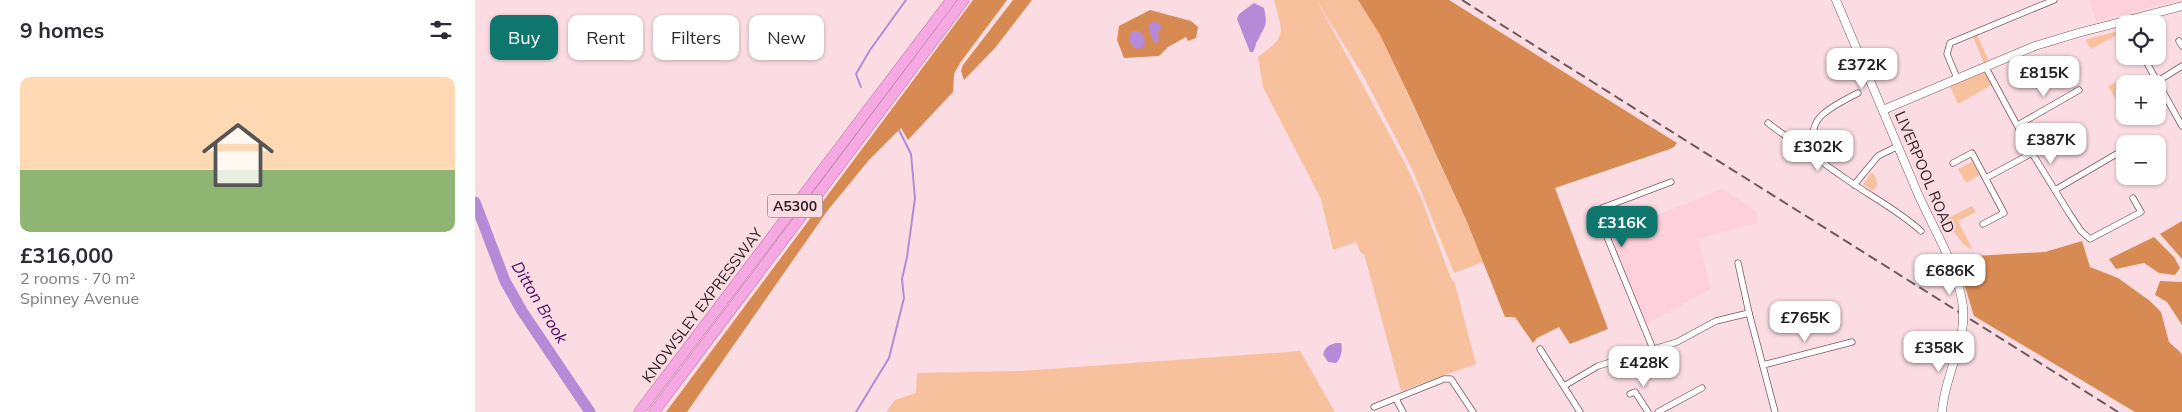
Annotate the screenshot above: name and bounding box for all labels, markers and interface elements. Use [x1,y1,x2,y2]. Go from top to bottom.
chip: Buy [490,15,558,60]
chip: Rent [568,15,643,60]
chip: Filters [653,15,739,60]
chip: New [749,15,824,60]
map controls [2116,15,2166,185]
button: locate [2116,15,2166,65]
icon: filters [427,16,455,44]
text: 9 homes [20,17,104,43]
pin: £372K [1827,48,1897,90]
text: £372K [1837,54,1887,74]
pin: £815K [2009,56,2079,98]
text: £815K [2019,62,2069,82]
button: + [2116,75,2166,125]
street label: LIVERPOOL ROAD [1891,108,1959,236]
icon: home [193,110,283,200]
pin: £387K [2016,122,2086,165]
text: £387K [2026,129,2076,149]
pin: £302K [1783,130,1853,172]
button: − [2116,135,2166,185]
text: £302K [1793,136,1843,156]
road number: A5300 [767,195,823,218]
pin: £316K [1587,206,1657,248]
text: £316K [1597,212,1647,232]
street label: KNOWSLEY EXPRESSWAY [638,223,767,386]
text: £316,000 [20,242,113,268]
pin: £686K [1915,254,1985,296]
water label: Ditton Brook [508,257,573,347]
text: £686K [1925,260,1975,280]
text: 2 rooms · 70 m² [20,268,135,288]
text: Spinney Avenue [20,288,139,308]
pin: £765K [1770,300,1840,343]
text: £765K [1780,307,1830,327]
pin: £358K [1904,330,1974,373]
text: £358K [1914,337,1964,357]
pin: £428K [1609,346,1679,388]
text: £428K [1619,352,1669,372]

